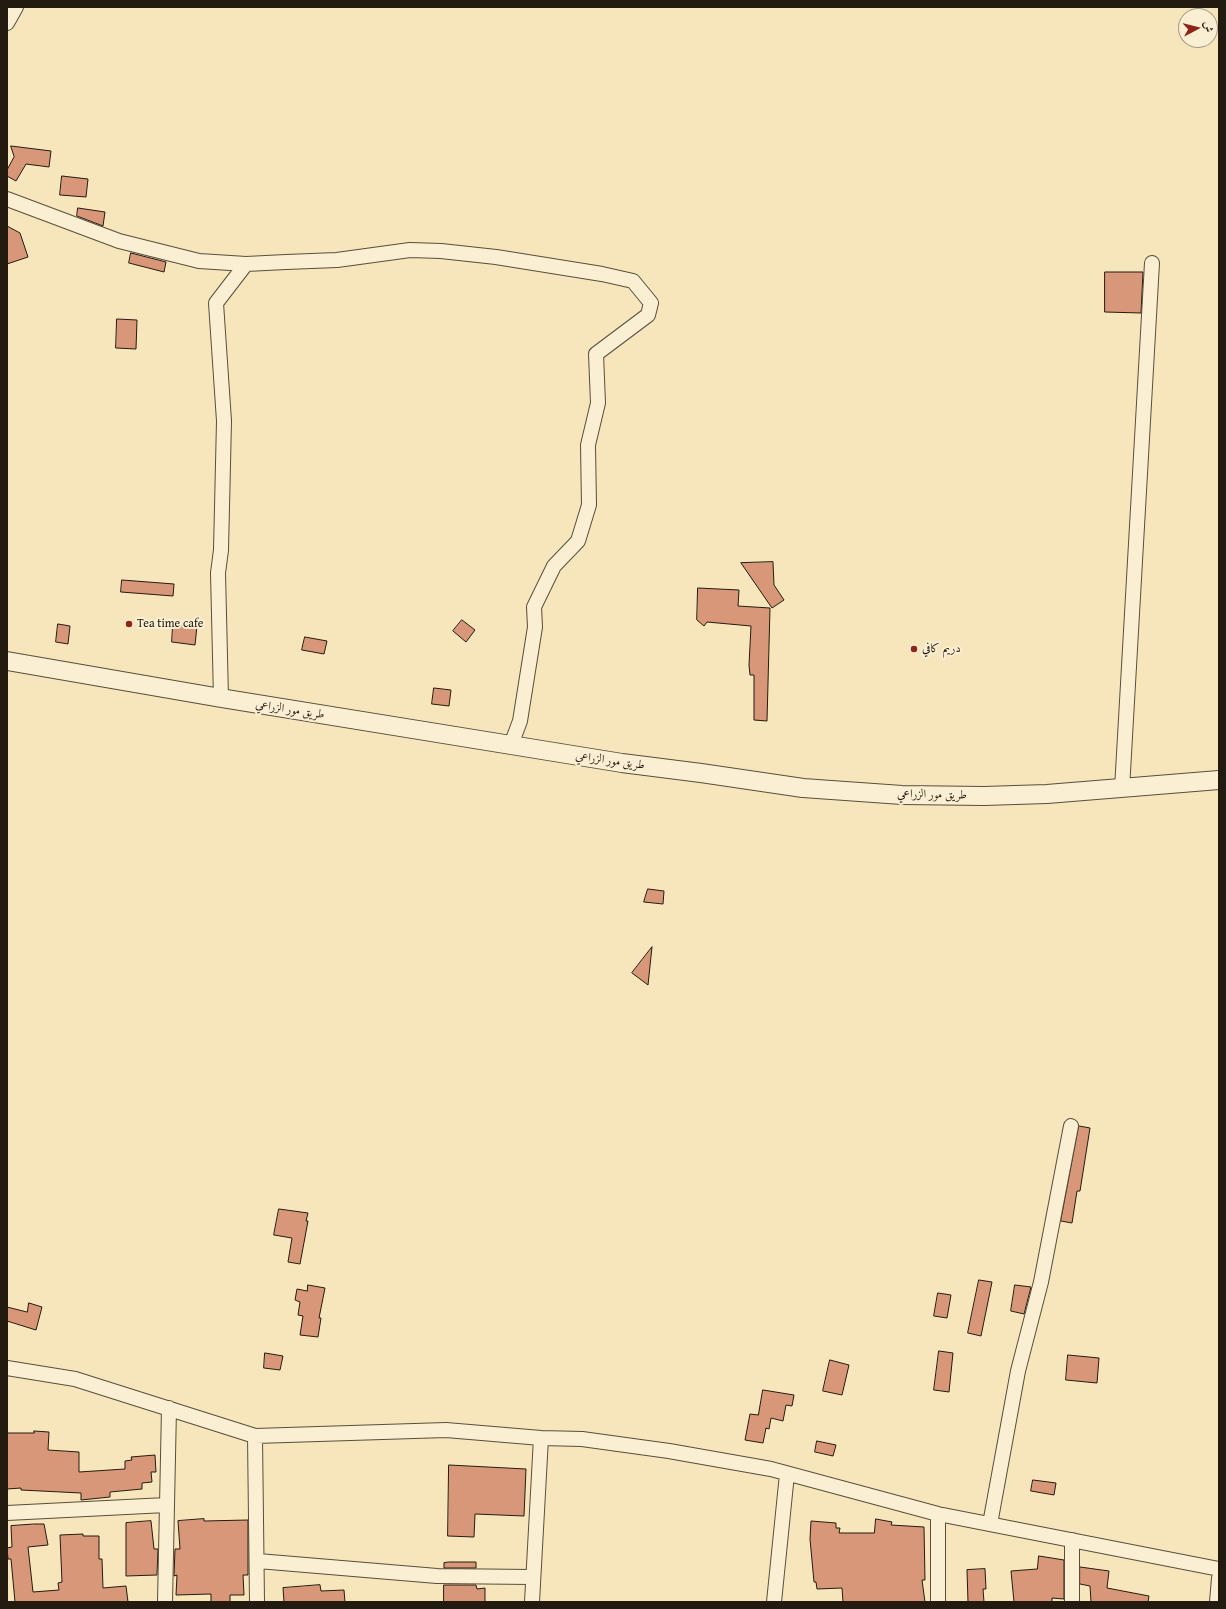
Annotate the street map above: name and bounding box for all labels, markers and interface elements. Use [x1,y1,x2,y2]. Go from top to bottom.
north arrow [1178,8,1218,48]
text: ش [1200,20,1218,33]
place label: Tea time cafe [137,617,203,631]
marker: Tea time cafe [124,619,134,629]
place label: دريم كافي [922,642,961,656]
marker: دريم كافي [909,644,919,654]
street label: طريق مور الزراعي [254,697,326,723]
street label: طريق مور الزراعي [574,749,646,773]
street label: طريق مور الزراعي [897,787,967,803]

